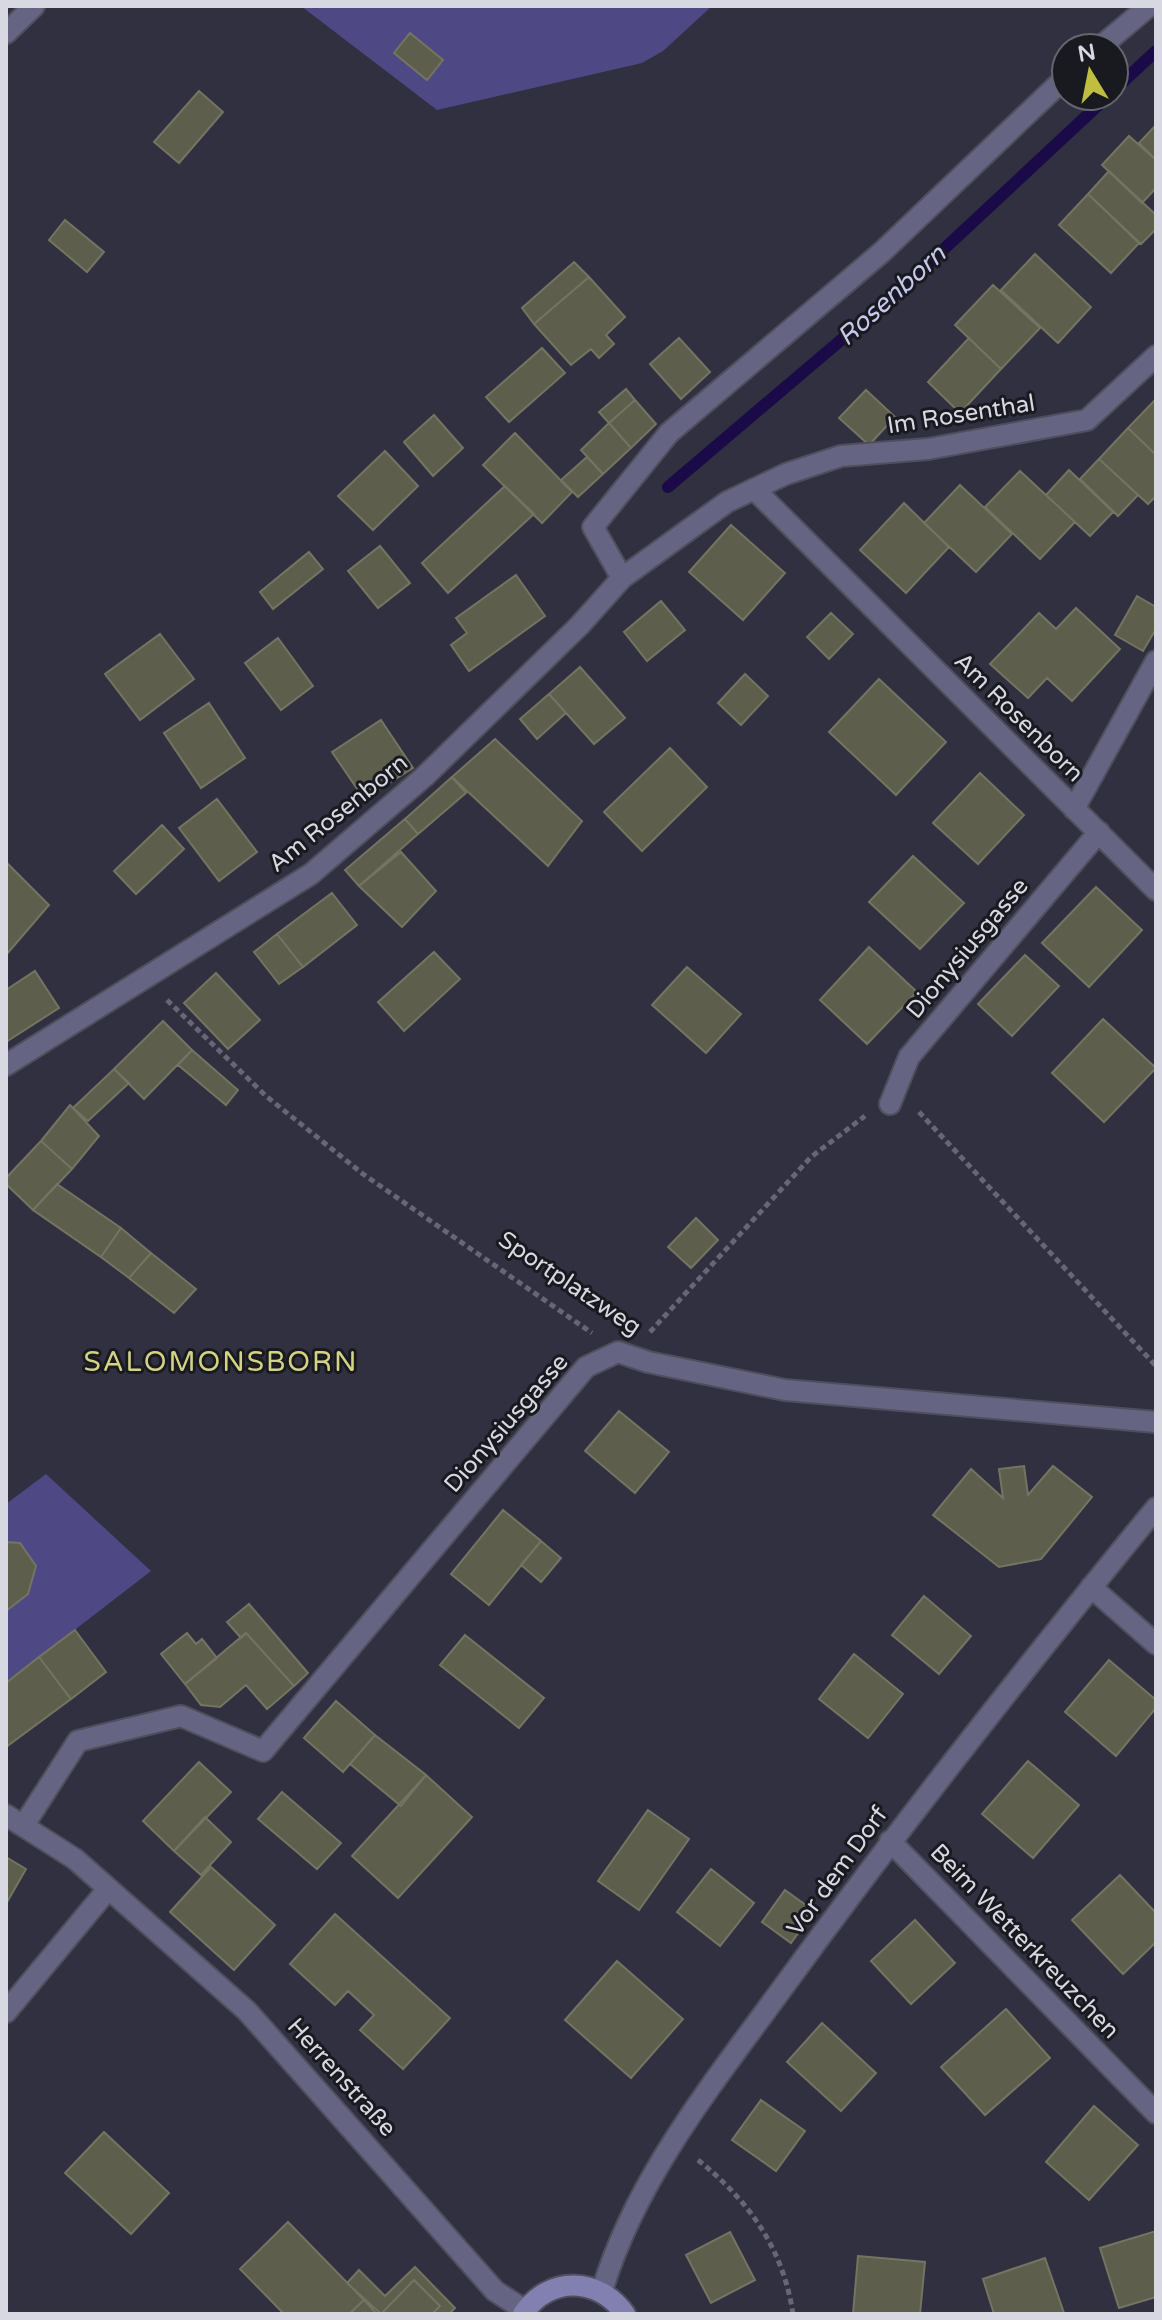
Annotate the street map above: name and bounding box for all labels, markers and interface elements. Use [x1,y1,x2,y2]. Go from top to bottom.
north arrow [1050,32,1130,112]
text: N [1076,39,1098,68]
water label: Rosenborn [831,238,953,352]
street label: Im Rosenthal [885,388,1037,440]
street label: Am Rosenborn [948,647,1089,788]
street label: Am Rosenborn [263,748,414,878]
street label: Dionysiusgasse [900,872,1035,1024]
street label: Sportplatzweg [493,1225,647,1342]
district label: SALOMONSBORN [83,1345,359,1379]
street label: Dionysiusgasse [438,1348,575,1499]
street label: Vor dem Dorf [781,1800,895,1942]
street label: Beim Wetterkreuzchen [924,1838,1125,2045]
street label: Herrenstraße [281,2012,402,2142]

